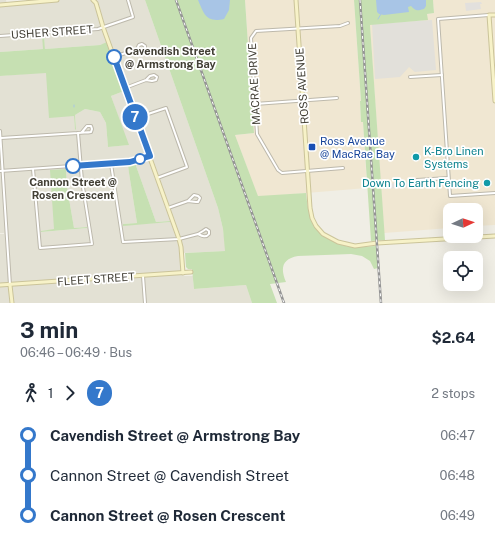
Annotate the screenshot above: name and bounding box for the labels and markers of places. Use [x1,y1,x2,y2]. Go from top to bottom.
place label: Cavendish Street @ Armstrong Bay [125,45,217,70]
marker: Cavendish Street @ Armstrong Bay [106,49,122,65]
place label: Ross Avenue @ MacRae Bay [320,135,395,160]
marker: Ross Avenue @ MacRae Bay [307,142,317,152]
place label: K-Bro Linen Systems [424,145,484,170]
marker: K-Bro Linen Systems [411,152,421,162]
unlabelled marker [134,153,146,165]
marker: Cannon Street @ Rosen Crescent [65,158,81,174]
place label: Cannon Street @ Rosen Crescent [29,176,117,201]
place label: Down To Earth Fencing [362,177,479,189]
marker: Down To Earth Fencing [482,178,492,188]

